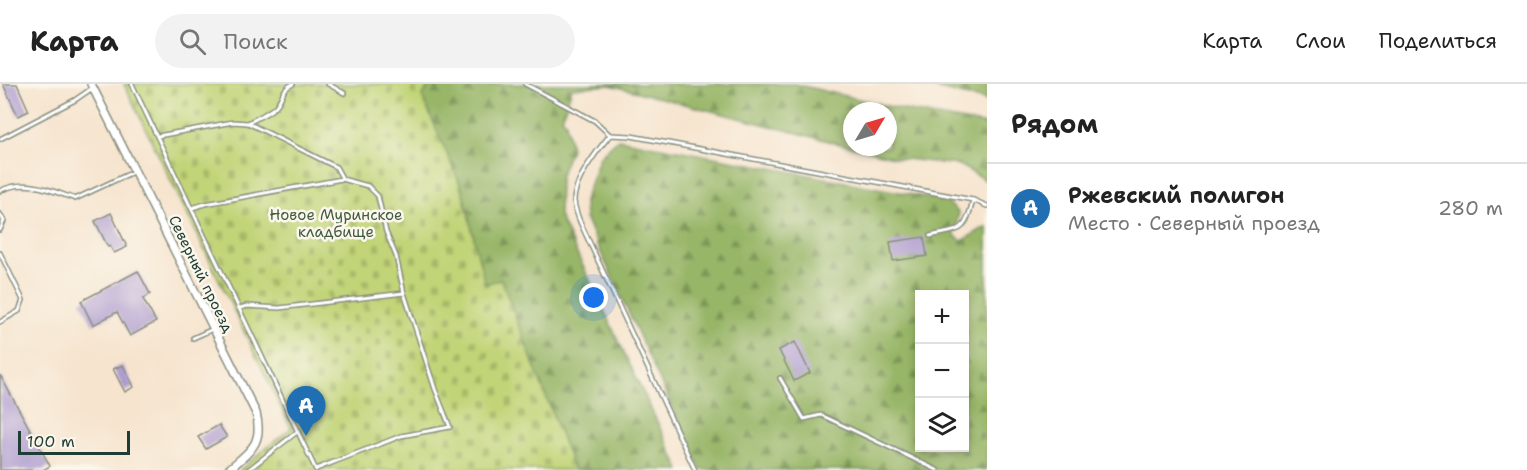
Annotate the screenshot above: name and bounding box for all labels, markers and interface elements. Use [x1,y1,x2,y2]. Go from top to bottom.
search box [155,14,575,68]
text: Карта [30,22,119,60]
icon: search [176,25,209,58]
text: Поиск [224,27,288,56]
text: Карта [1202,27,1262,55]
text: Слои [1295,27,1346,55]
text: Поделиться [1379,27,1497,55]
north arrow [843,102,897,156]
text: Рядом [1011,106,1098,141]
text: Ржевский полигон [1068,181,1284,210]
text: A [1023,195,1038,221]
text: 280 m [1438,195,1503,221]
park label: Новое Муринское кладбище [269,205,403,242]
text: Место · Северный проезд [1068,210,1320,236]
street label: Северный проезд [164,212,238,336]
your location [579,283,608,312]
map controls [915,290,969,452]
button: + [915,290,969,344]
button: − [915,344,969,398]
pin: A [286,386,326,436]
button: layers [915,398,969,452]
scale bar [18,428,130,456]
text: 100 m [27,431,75,452]

